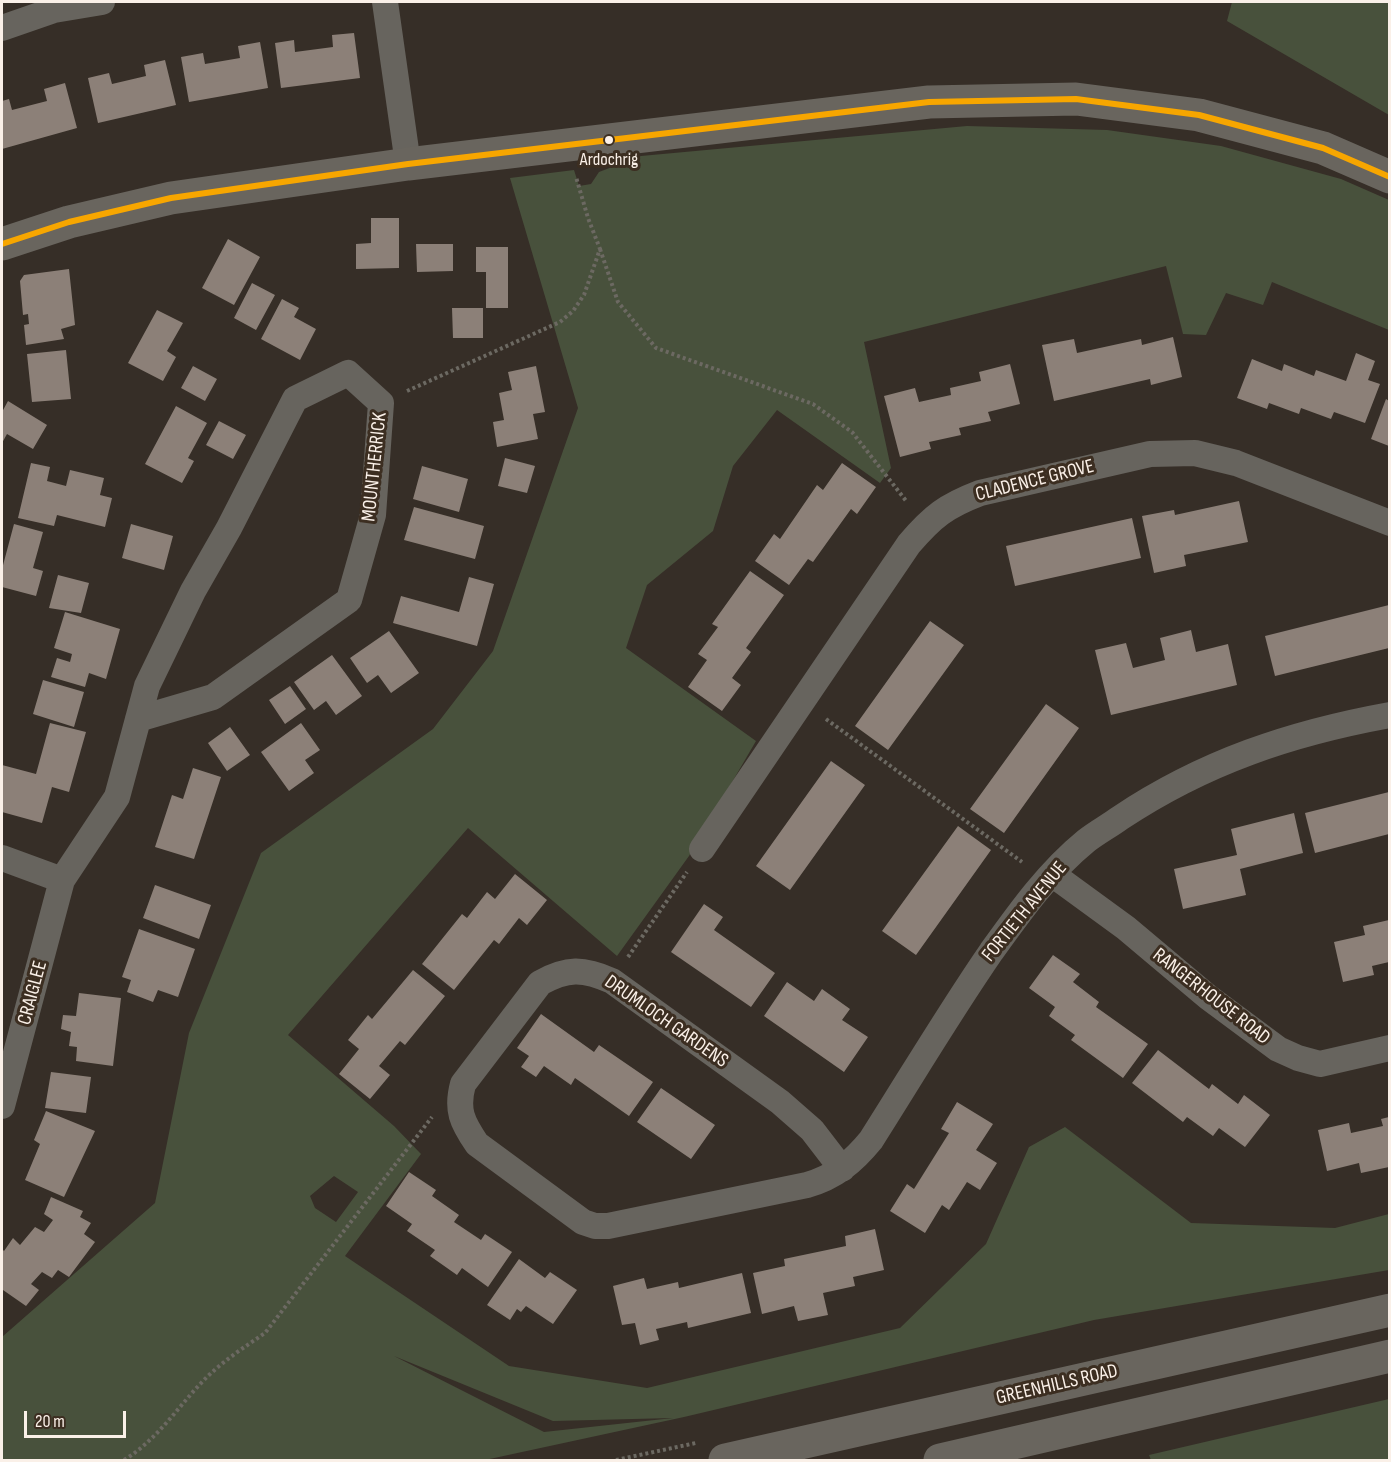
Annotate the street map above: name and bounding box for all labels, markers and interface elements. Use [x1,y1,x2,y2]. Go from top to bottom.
marker: Ardochrig [603,134,615,146]
place label: Ardochrig [580,149,638,171]
street label: MOUNTHERRICK [357,411,393,523]
street label: CLADENCE GROVE [973,455,1097,507]
street label: FORTIETH AVENUE [977,857,1073,967]
street label: RANGERHOUSE ROAD [1147,944,1275,1050]
street label: CRAIGLEE [13,958,53,1028]
street label: DRUMLOCH GARDENS [600,970,732,1074]
street label: GREENHILLS ROAD [994,1359,1120,1411]
scale bar [27,1399,129,1437]
text: 20 m [35,1411,65,1432]

